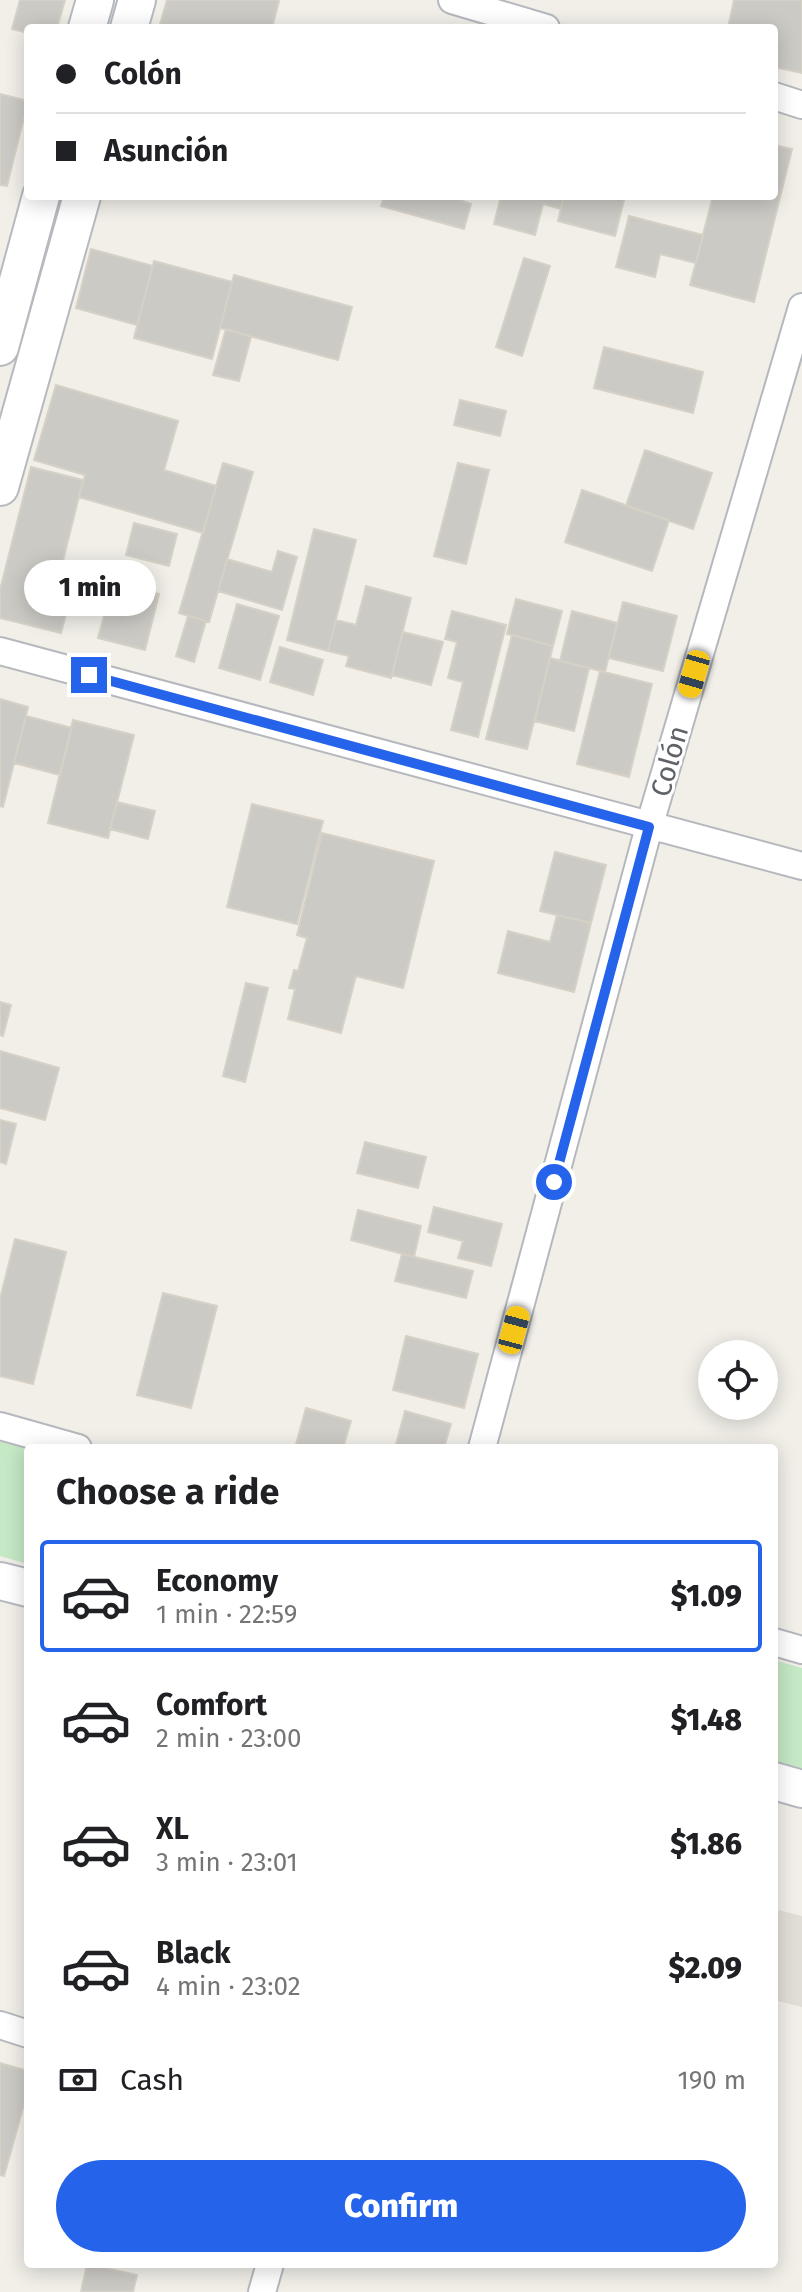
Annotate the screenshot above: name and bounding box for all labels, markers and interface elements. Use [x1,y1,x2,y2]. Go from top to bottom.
text: Colón [104,56,182,92]
text: Asunción [104,133,228,169]
callout: 1 min [23,559,155,615]
text: 1 min [59,572,121,603]
car [676,648,712,700]
route end [71,657,107,693]
street label: Colón [644,722,695,800]
route start [536,1164,572,1200]
car [496,1304,532,1356]
map controls [698,1340,778,1420]
button: locate [698,1340,778,1420]
text: Choose a ride [56,1470,279,1514]
icon: car [60,1560,132,1632]
text: Economy [156,1563,278,1599]
text: $1.09 [671,1578,742,1614]
text: 1 min · 22:59 [156,1599,297,1630]
icon: car [60,1684,132,1756]
text: Comfort [156,1687,267,1723]
text: $1.48 [671,1702,742,1738]
text: 2 min · 23:00 [156,1723,302,1754]
icon: car [60,1808,132,1880]
text: XL [156,1811,189,1847]
text: $1.86 [670,1826,742,1862]
text: 3 min · 23:01 [156,1847,298,1878]
icon: car [60,1932,132,2004]
text: Black [156,1935,231,1971]
text: $2.09 [669,1950,742,1986]
text: 4 min · 23:02 [156,1971,301,2002]
icon: cash [56,2058,100,2102]
text: Cash [120,2062,184,2098]
text: 190 m [677,2065,746,2096]
button: Confirm [56,2160,746,2252]

